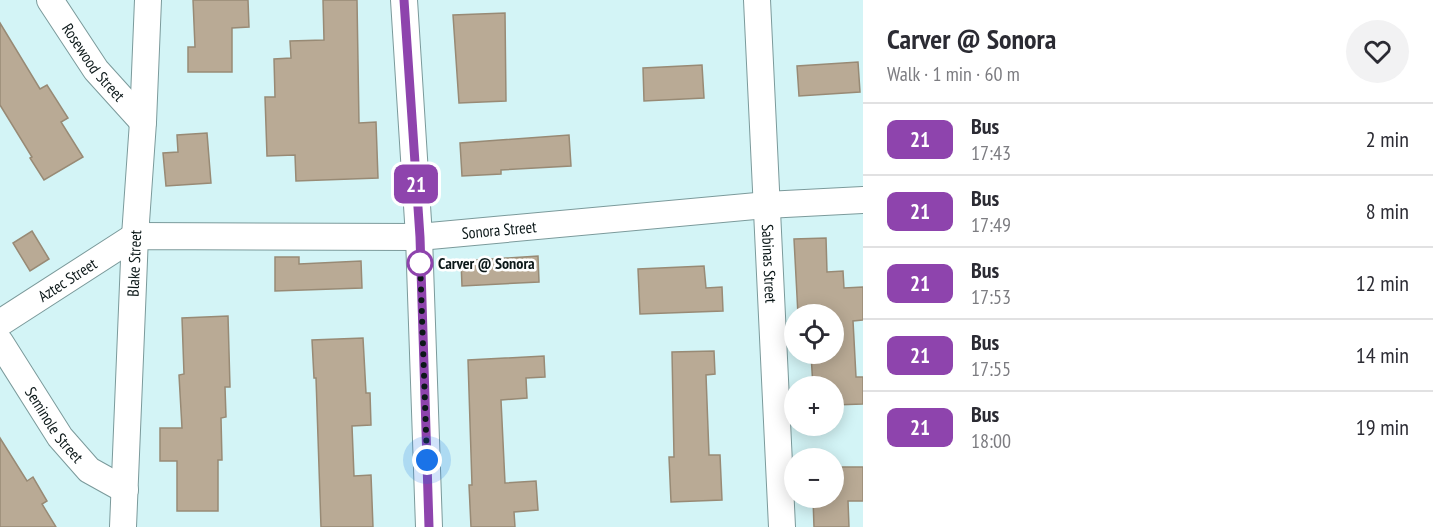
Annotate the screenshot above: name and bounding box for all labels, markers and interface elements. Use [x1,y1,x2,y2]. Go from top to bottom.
street label: Rosewood Street [58,19,130,106]
text: Carver @ Sonora [887,20,1056,57]
button: heart [1346,20,1409,83]
text: Walk · 1 min · 60 m [887,61,1020,87]
text: Bus [971,112,999,140]
text: 2 min [1366,125,1409,153]
text: 21 [910,126,930,153]
text: 17:43 [971,140,1011,166]
line badge: 21 [389,164,443,204]
text: 21 [406,171,426,198]
text: Bus [971,184,999,212]
text: 8 min [1366,197,1409,225]
text: 21 [910,198,930,225]
text: 17:49 [971,212,1011,238]
street label: Sonora Street [461,216,538,243]
street label: Sabinas Street [758,224,781,304]
street label: Blake Street [123,229,145,297]
marker: Carver @ Sonora [407,250,433,276]
street label: Aztec Street [34,253,101,306]
place label: Carver @ Sonora [438,253,535,273]
text: Bus [971,256,999,284]
text: 12 min [1356,269,1409,297]
text: 21 [910,270,930,297]
text: 17:53 [971,284,1011,310]
map controls [784,304,844,508]
button: locate [784,304,844,364]
text: Bus [971,328,999,356]
text: 14 min [1356,341,1409,369]
text: 21 [910,342,930,369]
text: 17:55 [971,356,1011,382]
button: + [784,376,844,436]
street label: Seminole Street [21,383,88,467]
text: Bus [971,400,999,428]
text: 19 min [1356,413,1409,441]
text: 21 [910,414,930,441]
text: 18:00 [971,428,1011,454]
your location [412,445,442,475]
button: − [784,448,844,508]

